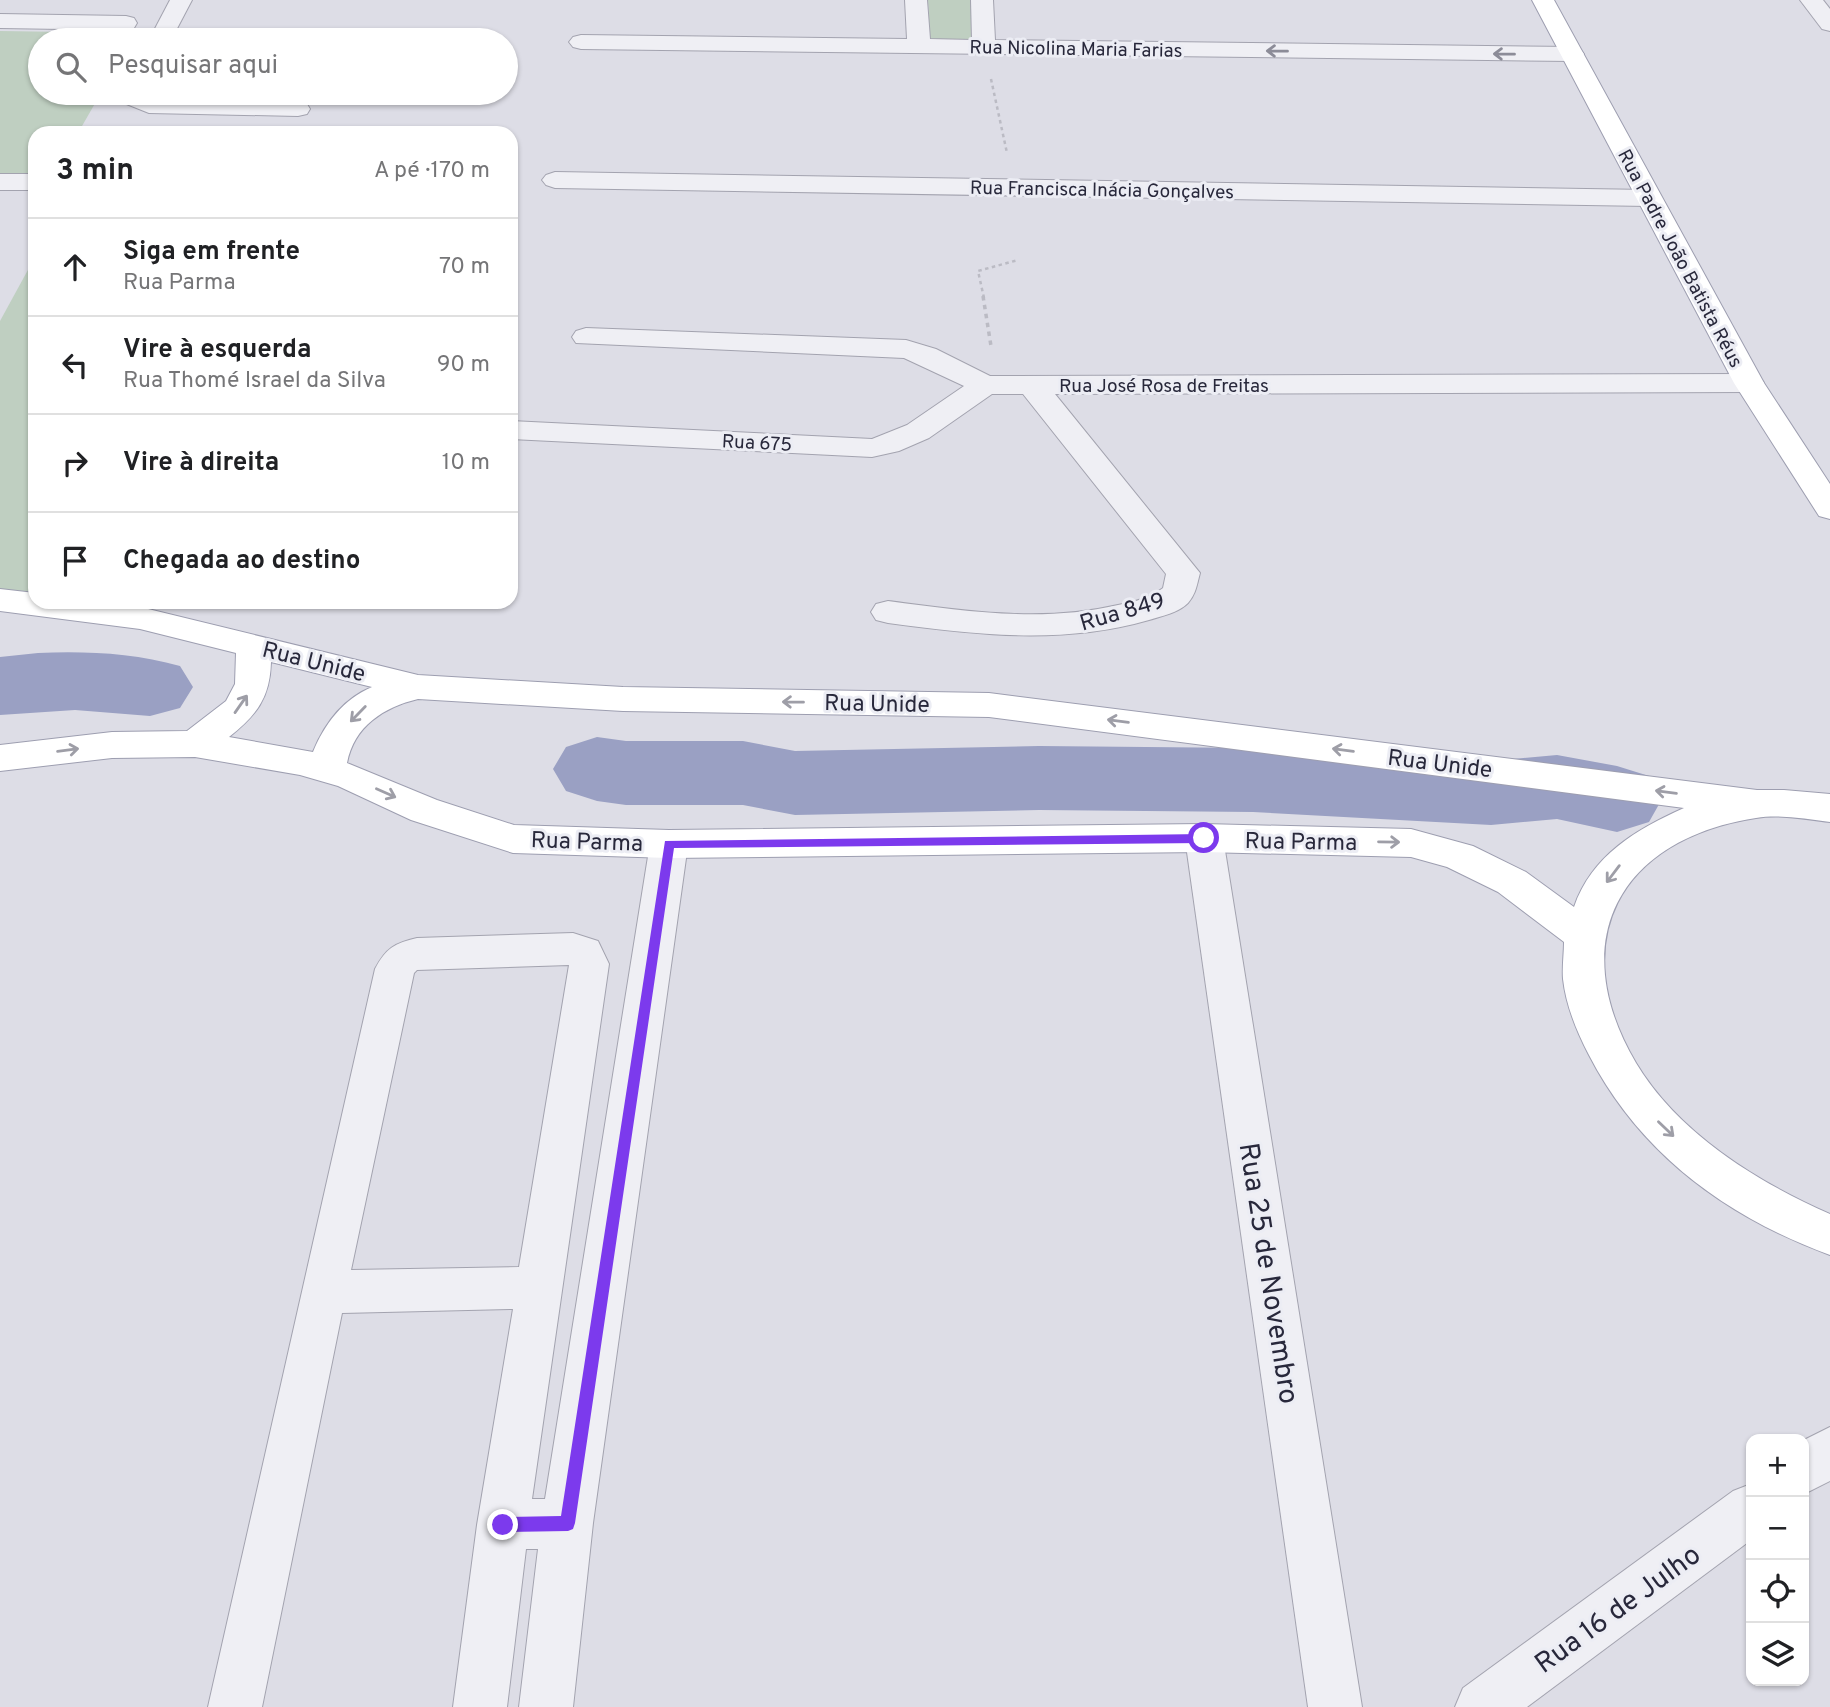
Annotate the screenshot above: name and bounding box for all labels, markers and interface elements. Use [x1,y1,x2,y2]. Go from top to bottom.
search box [28,28,518,105]
street label: Rua Nicolina Maria Farias [969,36,1183,64]
one-way arrow [1265,44,1288,57]
one-way arrow [1493,47,1516,60]
icon: search [52,48,90,86]
text: Pesquisar aqui [108,50,278,83]
street label: Rua Padre João Batista Réus [1611,146,1747,372]
text: 3 min [56,153,134,190]
text: A pé · 170 m [374,157,490,186]
street label: Rua Francisca Inácia Gonçalves [970,177,1234,205]
text: Siga em frente [123,236,300,269]
icon: ahead [56,248,94,286]
text: 70 m [439,253,490,282]
text: Rua Parma [123,269,236,298]
text: Vire à esquerda [123,334,311,367]
icon: left [56,346,94,384]
text: 90 m [437,351,490,380]
text: Rua Thomé Israel da Silva [123,367,386,396]
street label: Rua José Rosa de Freitas [1059,375,1269,399]
street label: Rua 675 [721,430,793,458]
icon: right [56,444,94,482]
text: Vire à direita [123,447,279,480]
text: 10 m [442,449,490,478]
icon: arrive [56,542,94,580]
text: Chegada ao destino [123,545,360,578]
street label: Rua 849 [1077,587,1169,639]
street label: Rua Unide [259,637,368,690]
street label: Rua Unide [824,690,930,721]
one-way arrow [233,695,248,714]
one-way arrow [782,695,805,709]
one-way arrow [349,706,366,723]
one-way arrow [1107,715,1129,728]
one-way arrow [56,744,79,757]
one-way arrow [1332,744,1355,757]
street label: Rua Unide [1386,745,1494,786]
one-way arrow [1655,785,1678,798]
one-way arrow [375,787,396,800]
route start [1188,822,1219,853]
street label: Rua Parma [530,827,644,860]
street label: Rua Parma [1244,828,1357,859]
one-way arrow [1377,836,1400,849]
one-way arrow [1605,864,1620,883]
one-way arrow [1657,1121,1674,1138]
street label: Rua 25 de Novembro [1229,1140,1305,1407]
map controls [1746,1434,1809,1686]
button: + [1746,1434,1809,1497]
button: − [1746,1497,1809,1560]
route end [487,1509,518,1540]
street label: Rua 16 de Julho [1529,1538,1709,1683]
button: locate [1746,1560,1809,1623]
button: layers [1746,1623,1809,1686]

